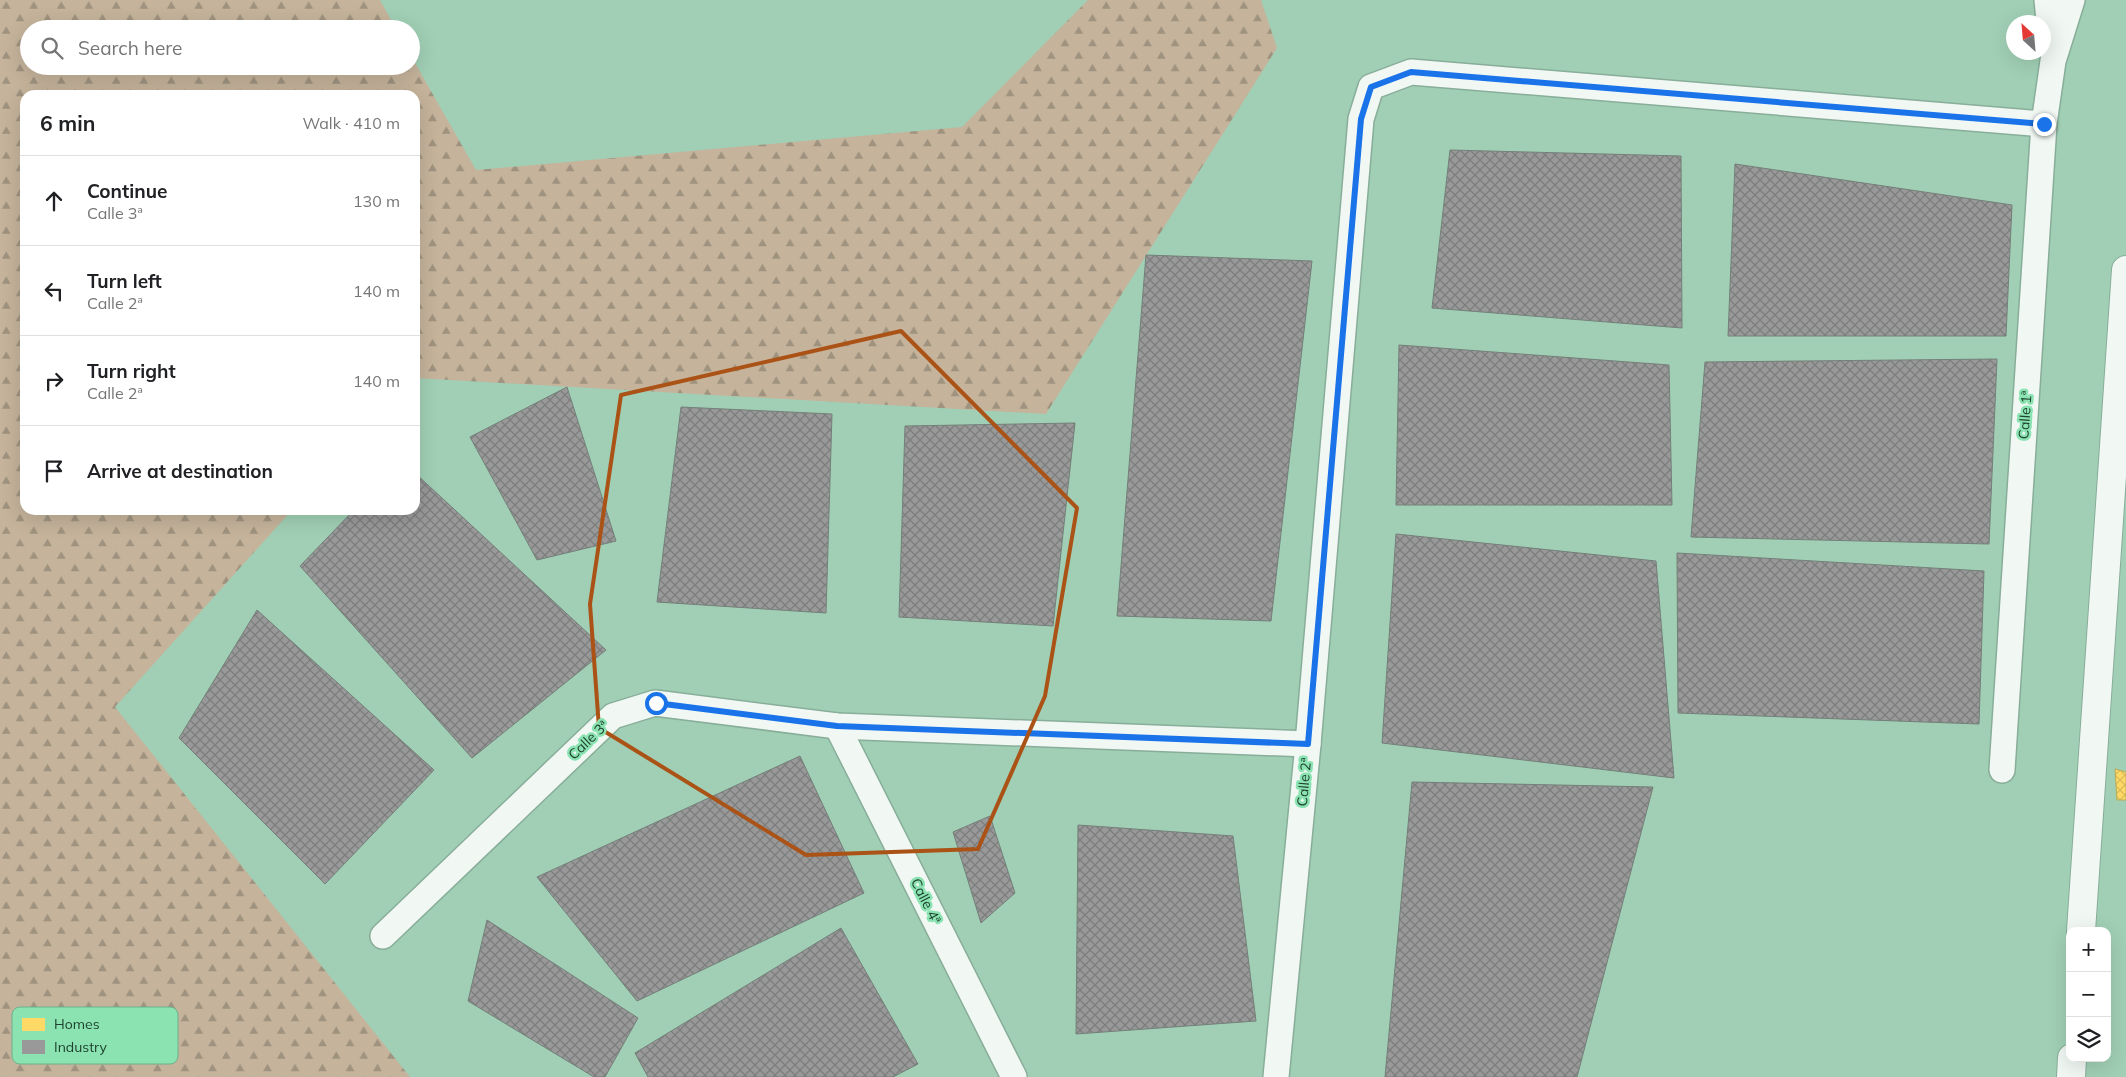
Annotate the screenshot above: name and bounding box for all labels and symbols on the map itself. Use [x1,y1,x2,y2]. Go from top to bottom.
north arrow [2006,15,2051,60]
route end [2033,113,2056,136]
street label: Calle 1ª [2014,390,2036,440]
route start [645,692,668,715]
street label: Calle 3ª [564,716,612,763]
street label: Calle 2ª [1293,757,1315,807]
street label: Calle 4ª [907,875,945,927]
legend [12,1007,178,1064]
text: Homes [54,1015,100,1033]
text: Industry [54,1038,108,1056]

